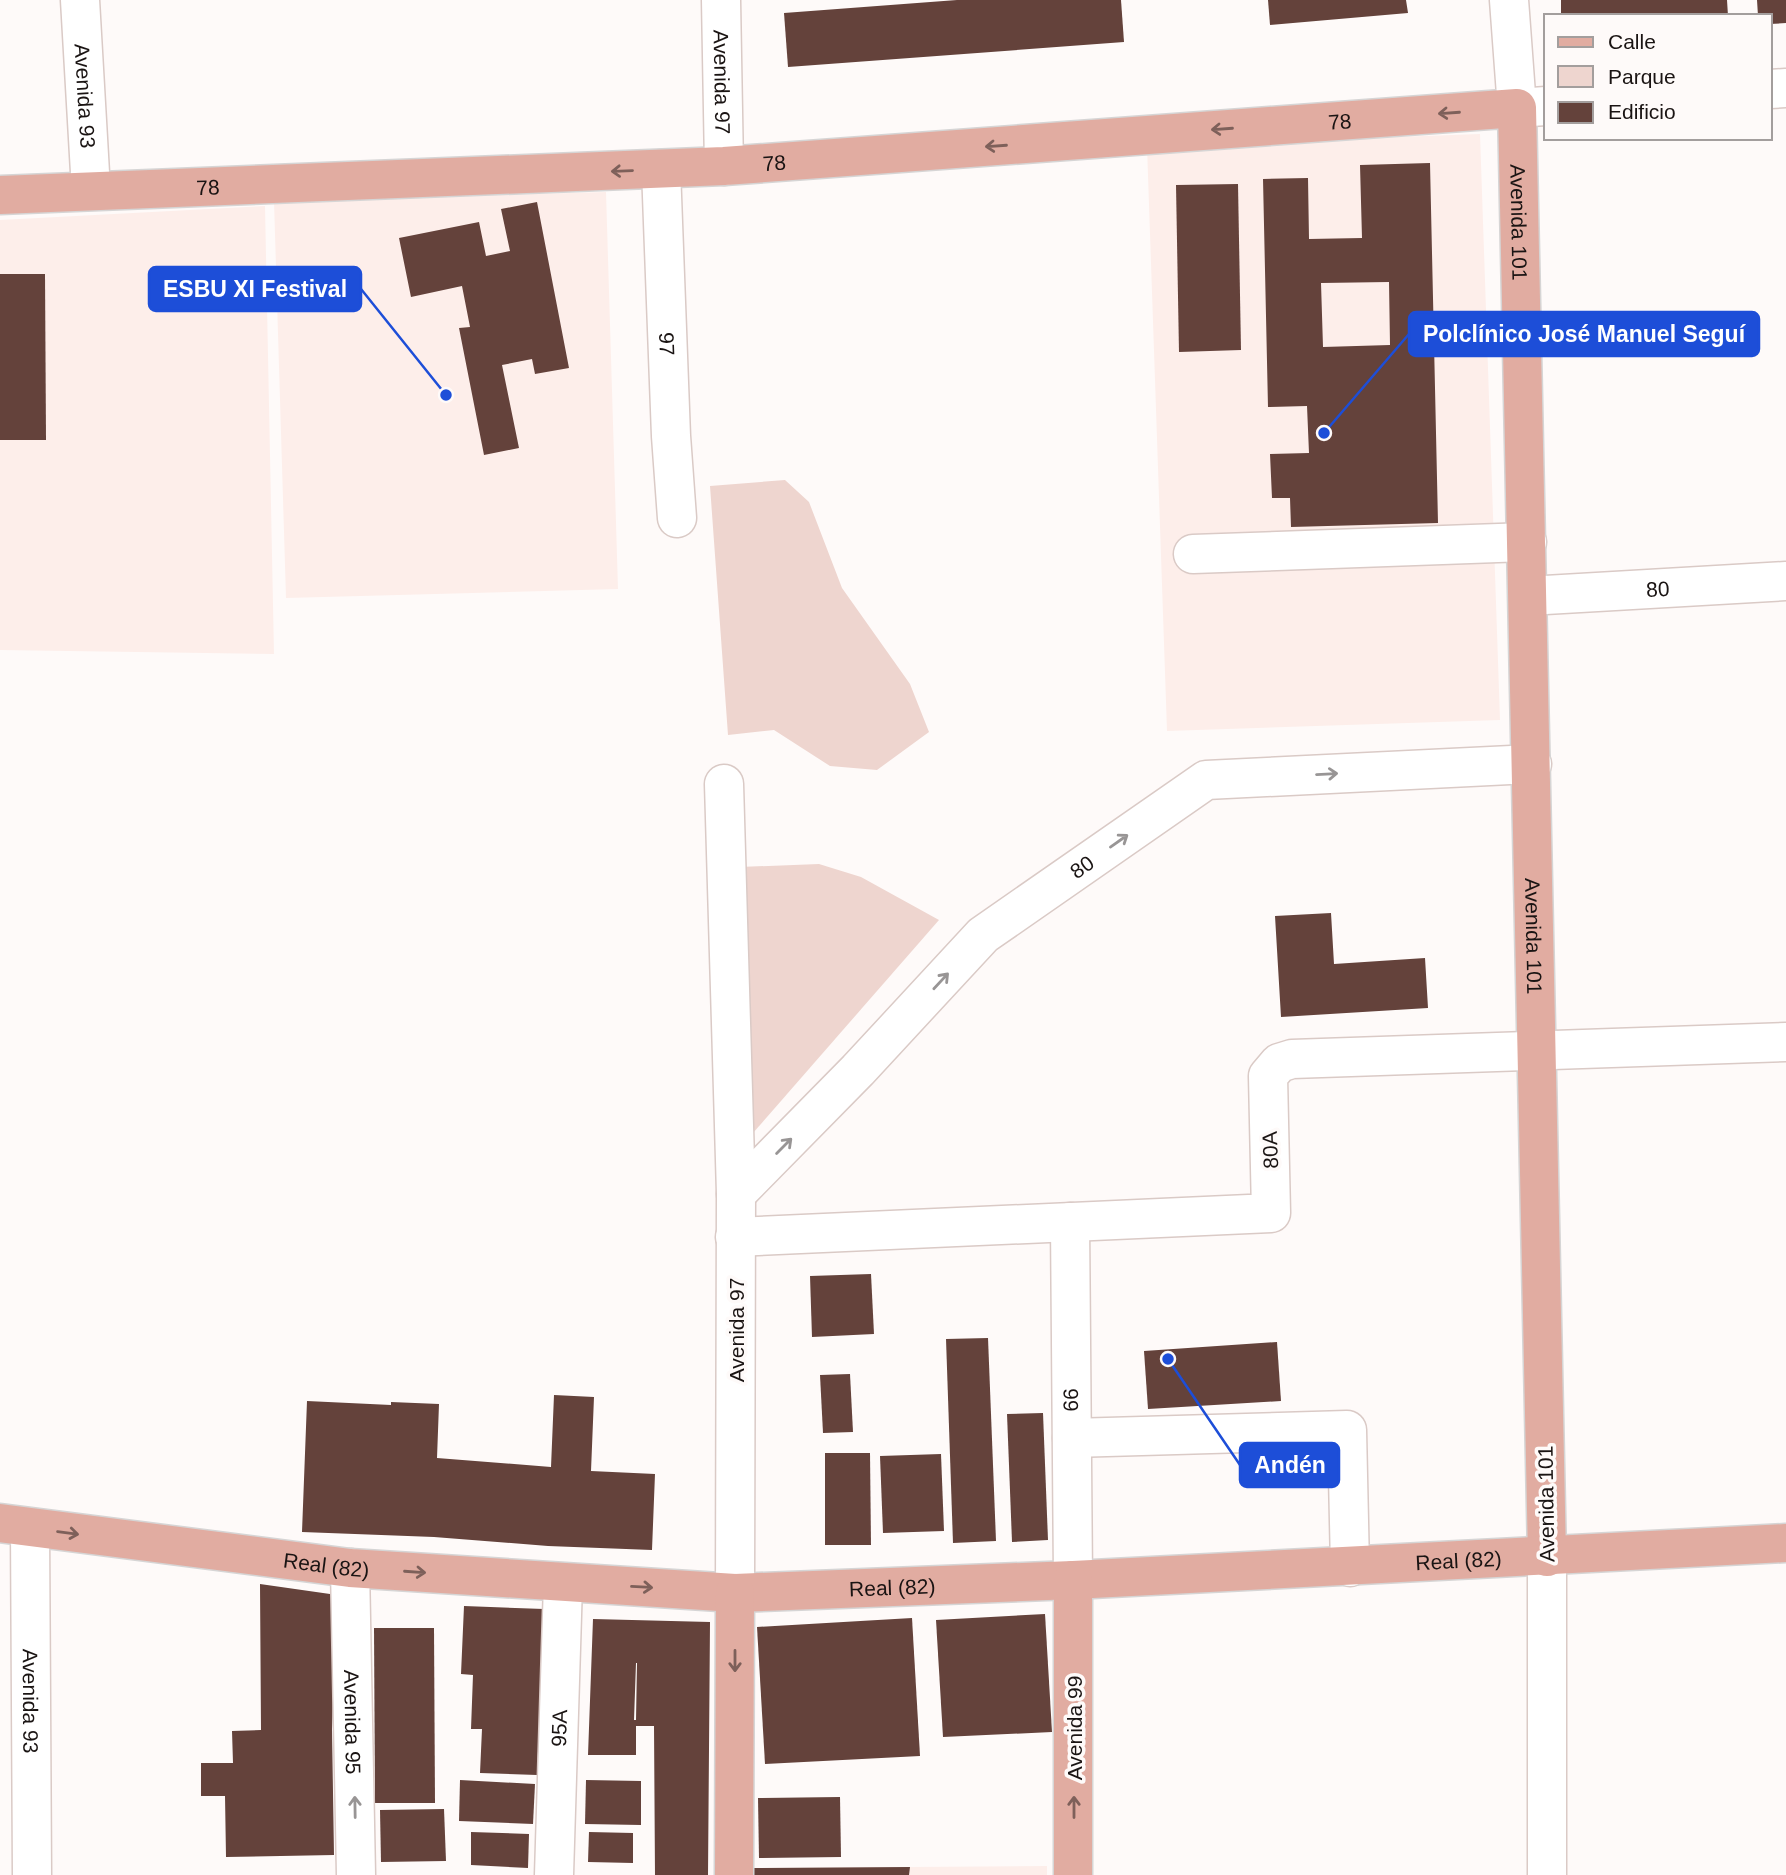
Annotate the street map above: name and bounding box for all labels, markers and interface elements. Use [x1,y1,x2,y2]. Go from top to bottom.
legend [1544,14,1772,140]
street label: Avenida 97 [710,29,735,135]
text: Calle [1608,30,1656,53]
street label: Avenida 93 [71,43,100,149]
text: Parque [1608,65,1676,88]
text: Edificio [1608,100,1676,123]
one-way arrow [1439,107,1461,120]
street label: 78 [1327,109,1352,133]
one-way arrow [1211,123,1234,136]
one-way arrow [985,140,1007,153]
street label: 78 [762,150,787,175]
one-way arrow [611,164,634,177]
street label: Avenida 101 [1507,164,1532,281]
street label: 78 [196,175,220,199]
callout: ESBU XI Festival [149,267,361,311]
text: ESBU XI Festival [163,276,347,302]
callout: Polclínico José Manuel Seguí [1409,312,1759,356]
text: Polclínico José Manuel Seguí [1423,321,1747,347]
street label: 97 [656,332,679,356]
street label: 80 [1645,576,1670,601]
one-way arrow [1315,768,1338,781]
one-way arrow [1108,834,1128,848]
street label: 80 [1065,850,1098,883]
street label: Avenida 101 [1521,878,1547,995]
one-way arrow [932,973,949,990]
street label: 80A [1258,1131,1282,1169]
one-way arrow [775,1138,792,1155]
street label: Avenida 97 [725,1278,748,1382]
street label: 99 [1060,1388,1083,1412]
callout: Andén [1240,1443,1339,1487]
street label: Avenida 101 [1533,1446,1559,1562]
text: Andén [1254,1452,1326,1478]
one-way arrow [56,1526,78,1539]
street label: Real (82) [1415,1546,1502,1574]
street label: Real (82) [282,1548,370,1581]
one-way arrow [403,1566,426,1579]
street label: Real (82) [849,1574,936,1600]
one-way arrow [630,1581,653,1594]
street label: Avenida 93 [19,1649,43,1753]
one-way arrow [728,1649,742,1672]
street label: Avenida 95 [340,1669,366,1775]
street label: Avenida 99 [1063,1676,1086,1780]
street label: 95A [546,1709,571,1747]
one-way arrow [348,1796,362,1819]
one-way arrow [1067,1796,1081,1819]

